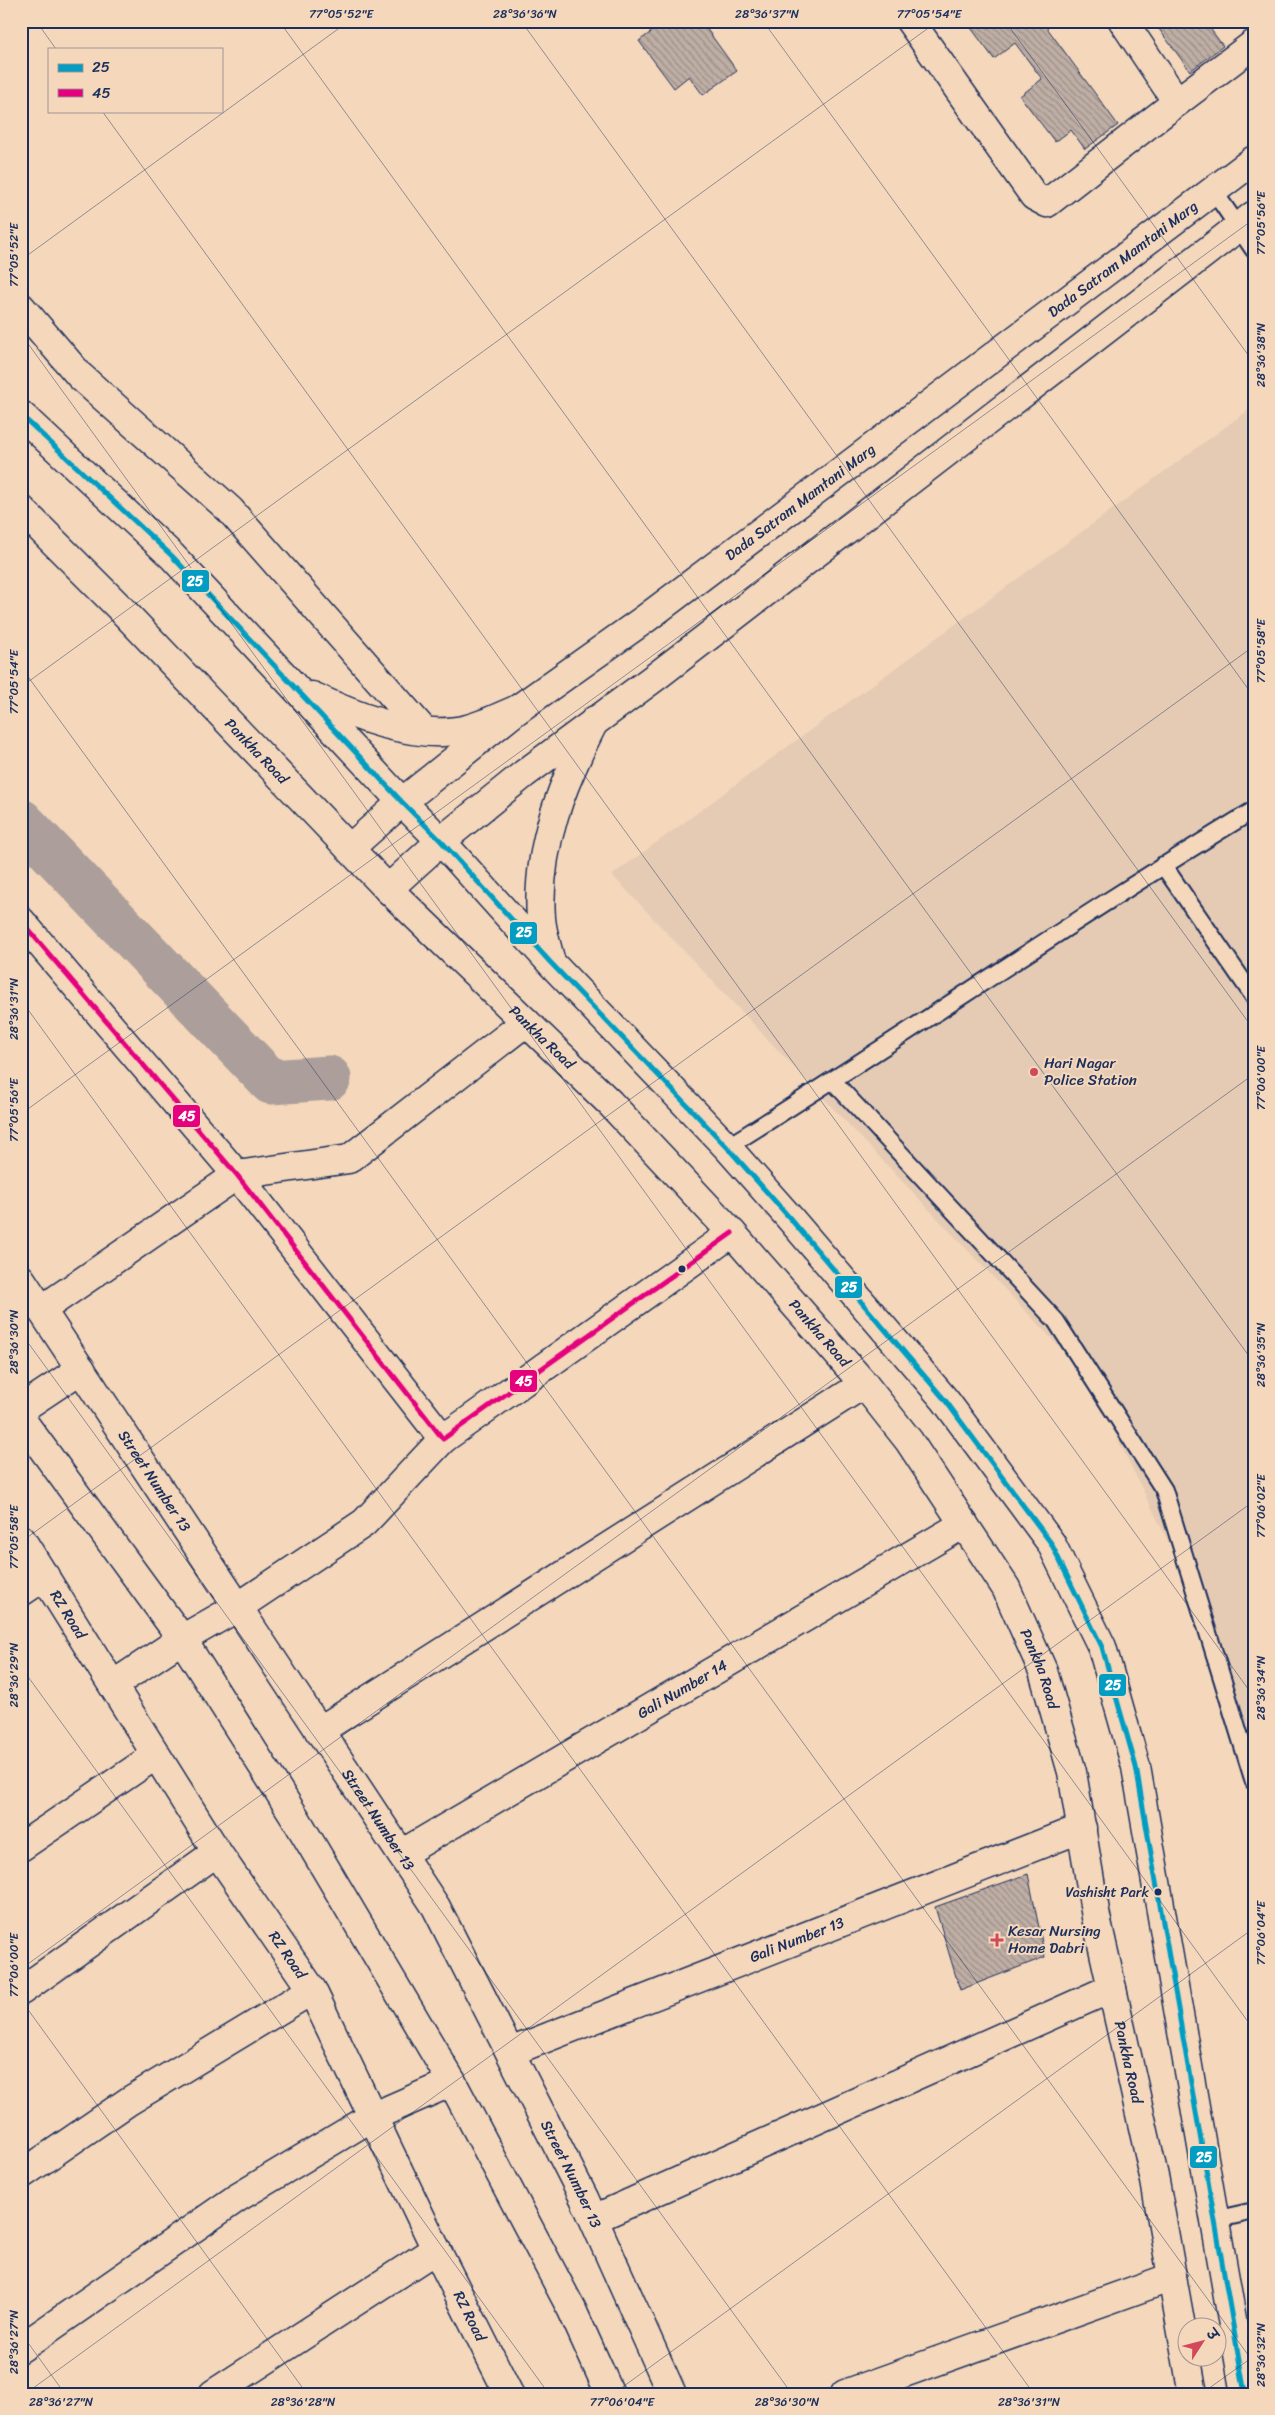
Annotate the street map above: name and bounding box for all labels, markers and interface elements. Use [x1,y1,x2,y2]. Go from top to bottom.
text: 77°05'52"E [309,3,374,25]
text: 28°36'36"N [493,3,558,25]
text: 28°36'37"N [735,3,800,25]
text: 77°05'54"E [897,3,963,25]
legend [48,48,222,112]
text: 25 [92,54,110,80]
text: 45 [92,80,111,106]
text: 77°05'56"E [1250,190,1272,255]
street label: Dada Satram Mamtani Marg [1042,193,1204,324]
text: 77°05'52"E [3,222,25,287]
text: 28°36'38"N [1250,322,1272,387]
street label: Dada Satram Mamtani Marg [719,437,881,568]
line badge: 25 [181,569,210,593]
text: 25 [186,569,204,594]
text: 77°05'58"E [1250,617,1272,683]
text: 77°05'54"E [3,648,25,714]
street label: Pankha Road [218,712,296,791]
text: 25 [515,920,533,945]
line badge: 25 [509,921,538,945]
text: 28°36'31"N [3,977,25,1040]
street label: Pankha Road [503,999,582,1077]
text: 77°06'00"E [1250,1044,1272,1110]
place label: Hari Nagar Police Station [1044,1050,1137,1093]
marker: Hari Nagar Police Station [1028,1066,1040,1078]
text: 77°05'56"E [3,1077,25,1142]
line badge: 45 [172,1104,201,1128]
text: 45 [177,1104,196,1129]
unlabelled marker [677,1264,687,1274]
line badge: 25 [834,1275,863,1299]
text: 25 [840,1275,858,1300]
street label: Pankha Road [782,1293,858,1374]
text: 28°36'30"N [3,1309,25,1374]
text: 28°36'35"N [1250,1322,1272,1387]
line badge: 45 [509,1369,538,1393]
text: 45 [514,1369,533,1394]
street label: Street Number 13 [111,1425,198,1537]
text: 77°06'02"E [1250,1473,1272,1538]
text: 77°05'58"E [3,1503,25,1569]
street label: RZ Road [43,1585,94,1645]
street label: Pankha Road [1013,1624,1067,1713]
text: 28°36'29"N [3,1642,25,1707]
street label: Gali Number 14 [632,1652,732,1726]
text: 28°36'34"N [1250,1655,1272,1720]
line badge: 25 [1098,1673,1127,1697]
text: 25 [1104,1673,1122,1698]
street label: Street Number 13 [335,1763,422,1876]
place label: Vashisht Park [1065,1880,1150,1905]
marker: Vashisht Park [1153,1887,1163,1897]
text: 77°06'04"E [1250,1899,1272,1965]
street label: Gali Number 13 [746,1909,848,1970]
place label: Kesar Nursing Home Dabri [1008,1918,1101,1961]
street label: RZ Road [262,1925,314,1985]
text: 77°06'00"E [3,1931,25,1997]
marker: Kesar Nursing Home Dabri [990,1933,1004,1947]
street label: Pankha Road [1107,2018,1151,2107]
street label: Street Number 13 [533,2115,609,2232]
line badge: 25 [1189,2145,1218,2169]
text: 25 [1195,2145,1213,2170]
street label: RZ Road [446,2286,494,2347]
text: 28°36'27"N [3,2309,25,2374]
north arrow [1178,2318,1228,2368]
text: उ [1198,2322,1226,2347]
text: 28°36'32"N [1250,2322,1272,2387]
text: 28°36'27"N [29,2391,94,2413]
text: 28°36'28"N [271,2391,336,2413]
text: 77°06'04"E [590,2391,656,2413]
text: 28°36'30"N [755,2391,820,2413]
text: 28°36'31"N [998,2391,1061,2413]

